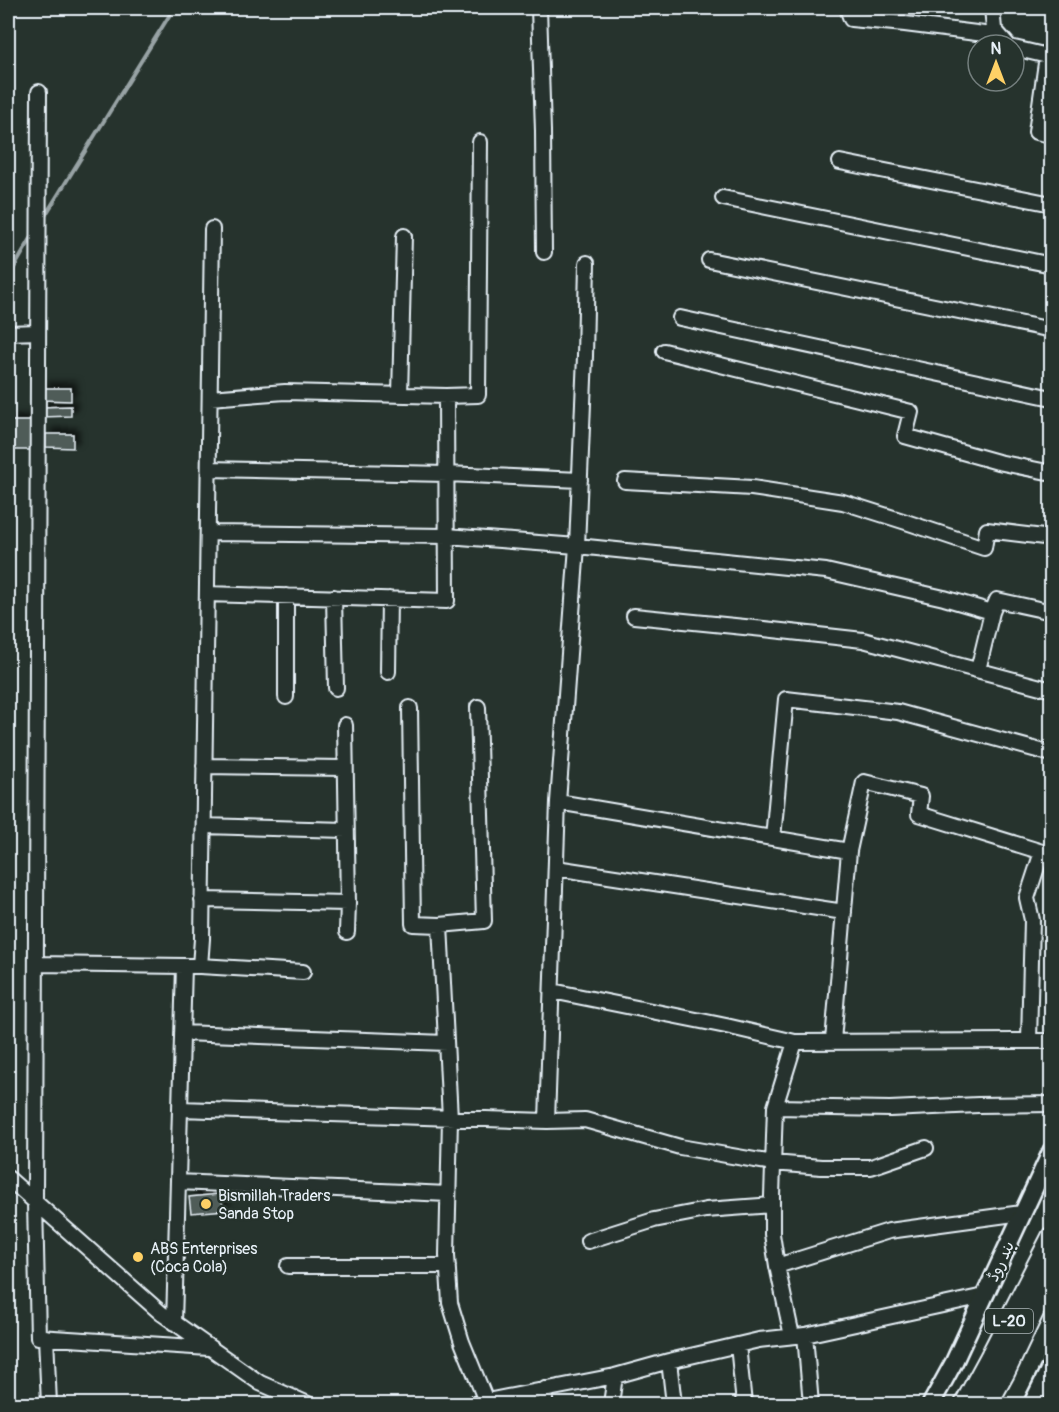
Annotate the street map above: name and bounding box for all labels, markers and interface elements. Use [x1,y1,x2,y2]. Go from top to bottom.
north arrow [966,33,1026,93]
text: N [991,39,1002,59]
place label: Bismillah Traders Sanda Stop [218,1186,330,1224]
marker: Bismillah Traders Sanda Stop [199,1197,213,1211]
street label: بند روڈ [983,1238,1019,1285]
place label: ABS Enterprises (Coca Cola) [150,1239,257,1277]
marker: ABS Enterprises (Coca Cola) [131,1250,145,1264]
road number: L-20 [985,1309,1033,1333]

